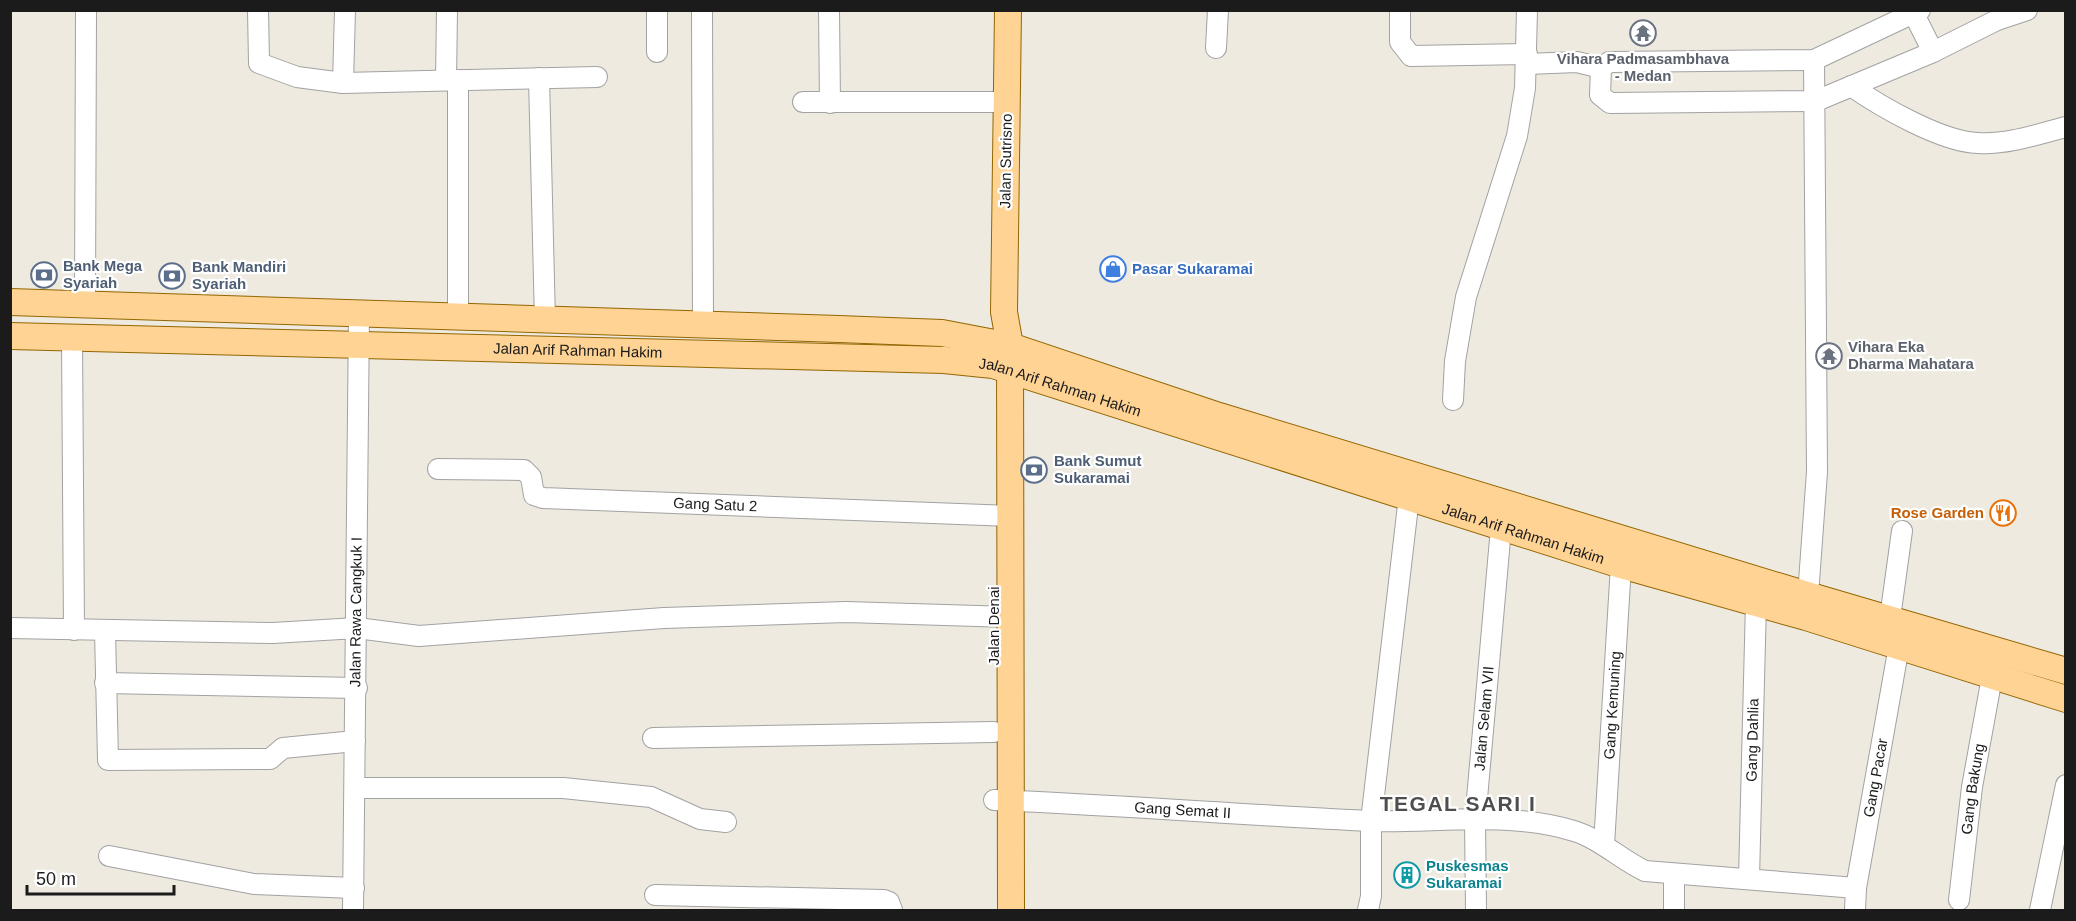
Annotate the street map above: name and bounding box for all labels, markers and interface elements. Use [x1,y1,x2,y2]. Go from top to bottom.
temple icon: Vihara Padmasambhava - Medan [1628,18,1658,48]
place label: Vihara Padmasambhava - Medan [1557,50,1730,84]
street label: Jalan Sutrisno [996,113,1015,209]
shop icon: Pasar Sukaramai [1098,254,1128,284]
place label: Bank Mega Syariah [63,257,143,291]
place label: Bank Mandiri Syariah [192,258,286,292]
bank icon: Bank Mega Syariah [29,260,59,290]
place label: Pasar Sukaramai [1132,260,1253,277]
bank icon: Bank Mandiri Syariah [157,261,187,291]
place label: Vihara Eka Dharma Mahatara [1848,338,1975,372]
street label: Jalan Arif Rahman Hakim [493,339,663,361]
temple icon: Vihara Eka Dharma Mahatara [1814,341,1844,371]
street label: Jalan Arif Rahman Hakim [978,355,1144,420]
place label: Bank Sumut Sukaramai [1054,452,1142,486]
bank icon: Bank Sumut Sukaramai [1019,455,1049,485]
street label: Gang Satu 2 [673,494,758,514]
restaurant icon: Rose Garden [1988,498,2018,528]
street label: Jalan Arif Rahman Hakim [1440,500,1607,567]
place label: Rose Garden [1891,504,1984,521]
street label: Jalan Rawa Cangkuk I [346,537,365,687]
street label: Jalan Denai [985,586,1002,666]
street label: Gang Kemuning [1600,651,1624,760]
street label: Jalan Selam VII [1470,665,1497,771]
street label: Gang Dahlia [1742,697,1762,782]
street label: Gang Pacar [1860,737,1890,819]
street label: Gang Bakung [1958,742,1988,835]
district label: TEGAL SARI I [1380,792,1536,815]
street label: Gang Semat II [1134,798,1232,821]
place label: Puskesmas Sukaramai [1426,857,1509,891]
scale bar [27,858,174,896]
building icon: Puskesmas Sukaramai [1392,860,1422,890]
text: 50 m [36,869,76,889]

